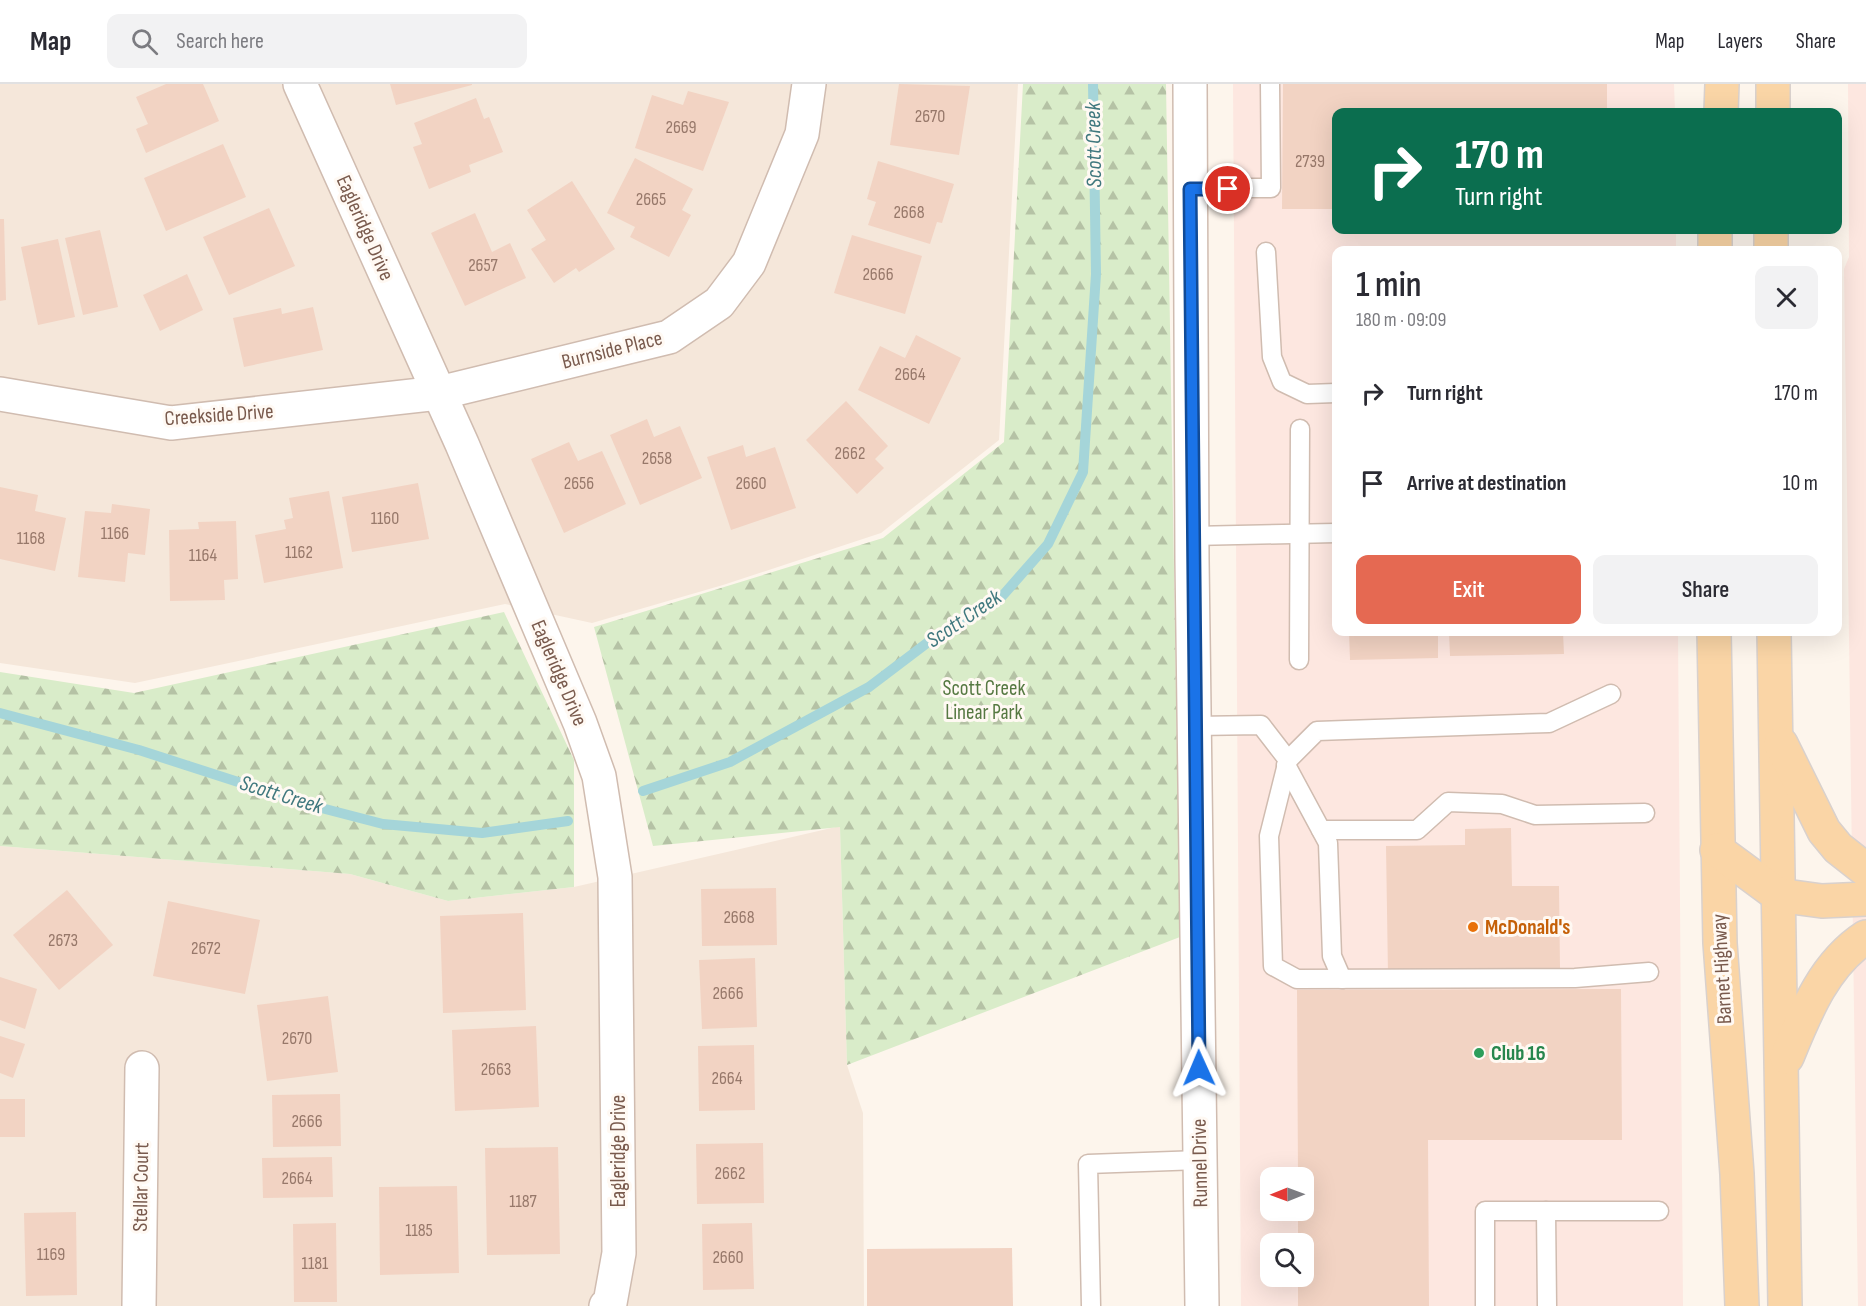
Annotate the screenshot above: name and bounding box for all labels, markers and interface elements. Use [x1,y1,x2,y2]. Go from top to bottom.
search box [107,14,527,68]
text: Map [30,25,71,58]
icon: search [128,25,161,58]
text: Search here [176,28,264,55]
text: Map [1655,29,1684,54]
text: Layers [1717,29,1763,54]
text: Share [1796,29,1836,54]
water label: Scott Creek [1080,101,1108,188]
house number: 2670 [915,106,945,127]
house number: 2669 [665,117,697,138]
text: 170 m [1455,130,1544,181]
icon: right [1356,132,1434,210]
house number: 2739 [1295,151,1325,172]
pin [1202,163,1253,214]
street label: Eagleridge Drive [331,171,399,285]
icon: arrive [1211,172,1244,205]
text: Turn right [1455,181,1542,213]
house number: 2665 [636,189,666,210]
house number: 2668 [893,202,925,223]
house number: 2657 [468,255,499,276]
house number: 2666 [862,264,894,285]
text: 1 min [1356,264,1421,307]
button: close [1755,266,1818,329]
text: 180 m · 09:09 [1356,308,1446,332]
street label: Burnside Place [559,325,665,375]
house number: 2664 [894,364,926,385]
icon: right [1356,377,1389,410]
text: Turn right [1407,380,1483,407]
text: 170 m [1774,380,1818,407]
street label: Creekside Drive [164,399,274,431]
house number: 2662 [835,443,865,464]
house number: 2658 [642,448,672,469]
icon: arrive [1356,467,1389,500]
text: Arrive at destination [1407,470,1566,497]
text: 10 m [1783,470,1818,497]
house number: 2656 [564,473,594,494]
house number: 2660 [735,473,767,494]
house number: 1160 [371,508,399,529]
house number: 1166 [101,523,129,544]
house number: 1168 [17,528,45,549]
house number: 1162 [285,542,313,563]
house number: 1164 [189,545,218,566]
button: Exit [1356,555,1581,624]
button: Share [1593,555,1818,624]
water label: Scott Creek [921,584,1007,654]
street label: Eagleridge Drive [525,616,593,730]
park label: Scott Creek Linear Park [943,676,1025,725]
water label: Scott Creek [236,770,326,821]
house number: 2668 [723,907,755,928]
street label: Barnet Highway [1707,913,1737,1025]
place label: McDonald's [1485,915,1570,940]
marker: McDonald's [1466,920,1480,934]
house number: 2673 [48,930,78,951]
house number: 2672 [191,938,221,959]
house number: 2666 [712,983,744,1004]
house number: 2670 [282,1028,312,1049]
position arrow [1167,1036,1231,1100]
place label: Club 16 [1491,1041,1546,1066]
marker: Club 16 [1472,1046,1486,1060]
house number: 2663 [481,1059,511,1080]
house number: 2664 [711,1068,743,1089]
street label: Eagleridge Drive [606,1095,631,1207]
house number: 2666 [291,1111,323,1132]
street label: Runnel Drive [1187,1118,1213,1208]
street label: Stellar Court [128,1142,154,1232]
house number: 2662 [715,1163,745,1184]
north arrow [1260,1167,1314,1221]
map controls [1260,1167,1314,1287]
house number: 2664 [281,1168,313,1189]
house number: 1187 [509,1191,538,1212]
house number: 1185 [405,1220,433,1241]
button: search [1260,1233,1314,1287]
house number: 1169 [37,1244,65,1265]
house number: 2660 [712,1247,744,1268]
house number: 1181 [302,1253,329,1274]

